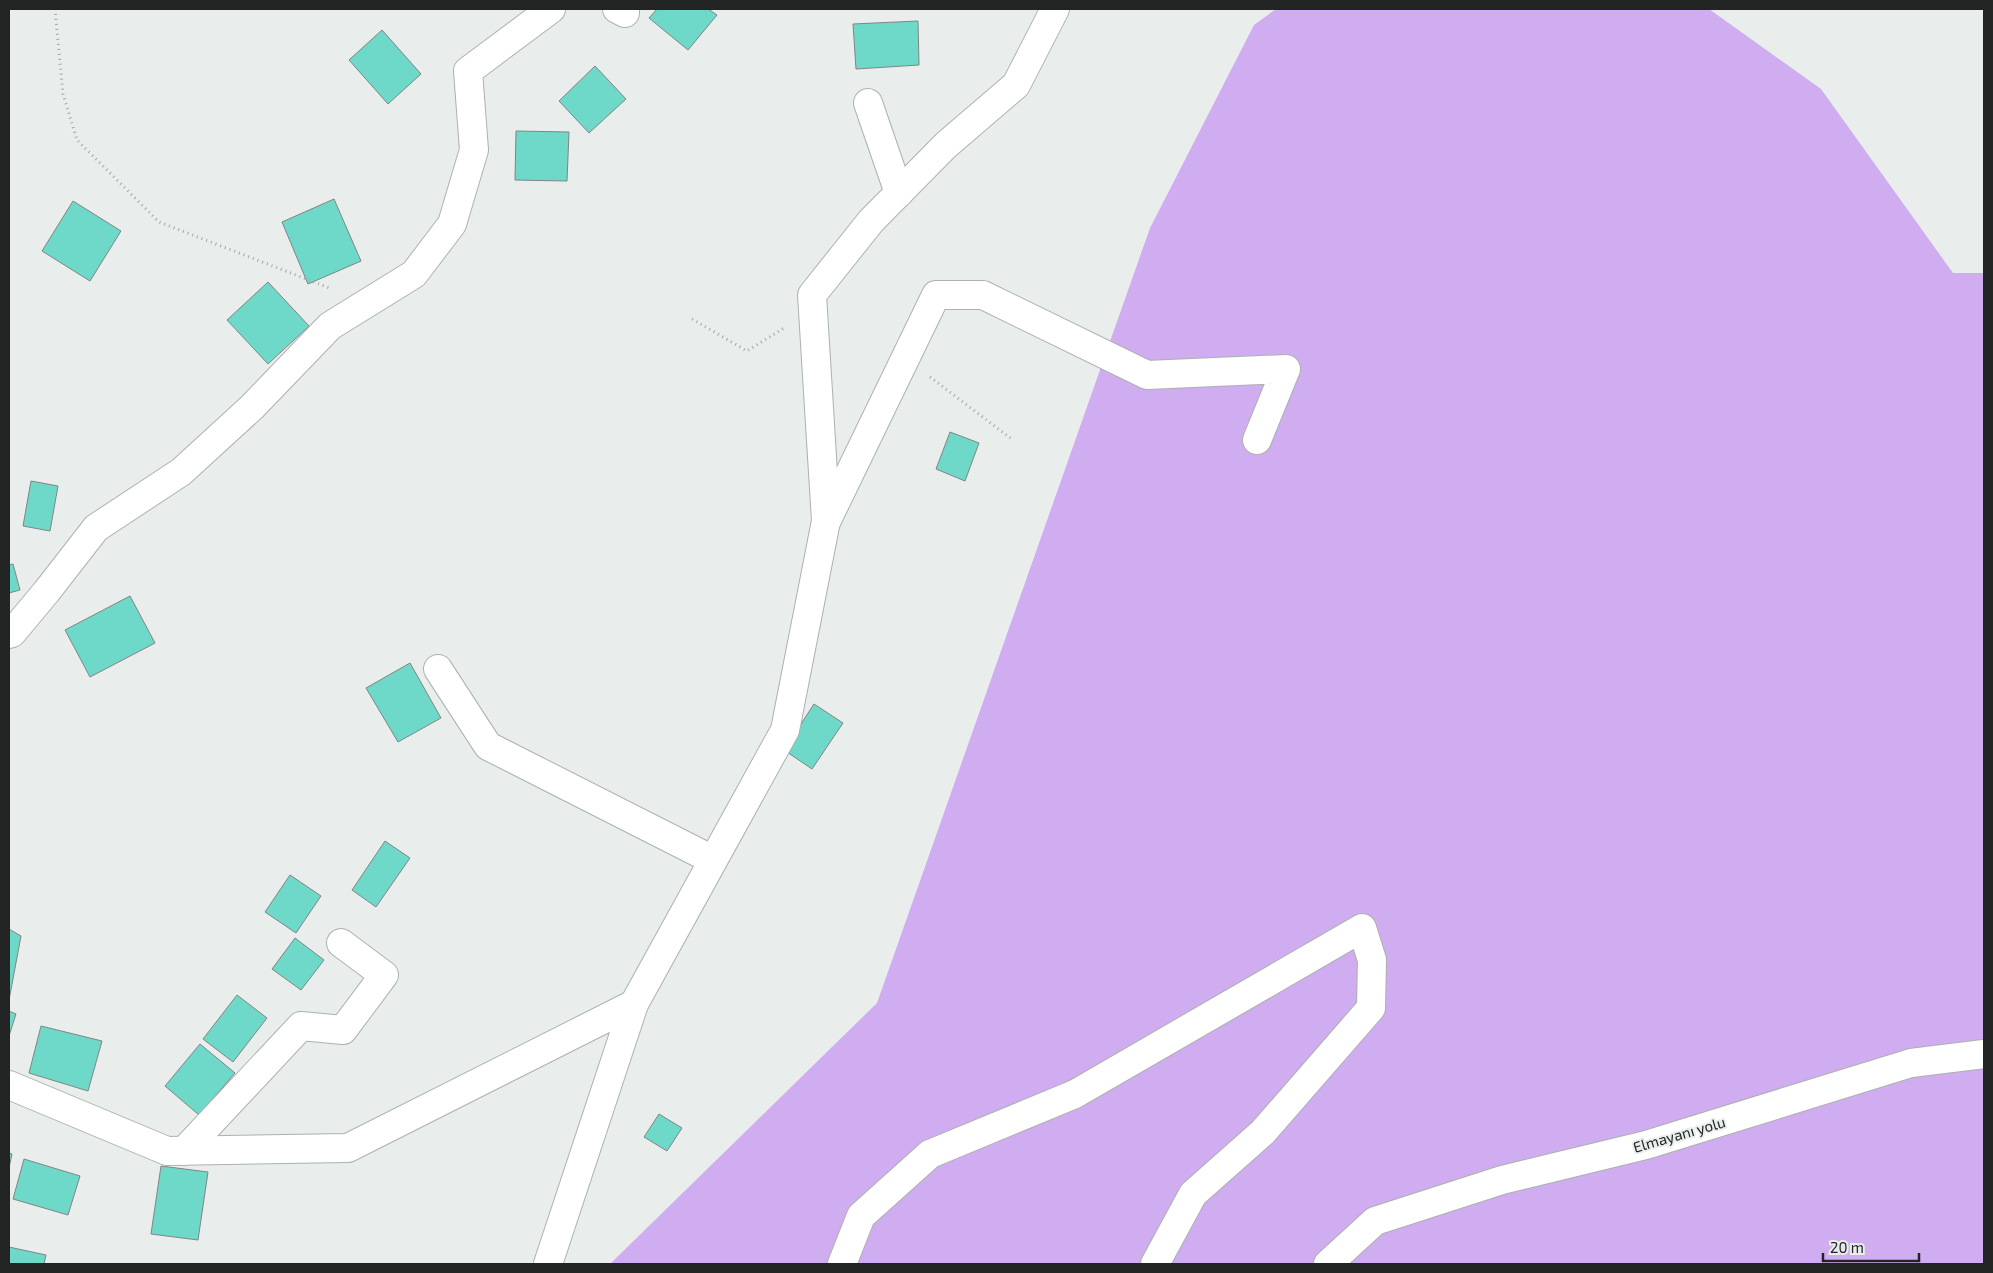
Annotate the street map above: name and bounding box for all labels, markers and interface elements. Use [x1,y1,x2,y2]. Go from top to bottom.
street label: Elmayanı yolu [1631,1112,1727,1156]
scale bar [1823,1230,1919,1262]
text: 20 m [1830,1238,1864,1256]

